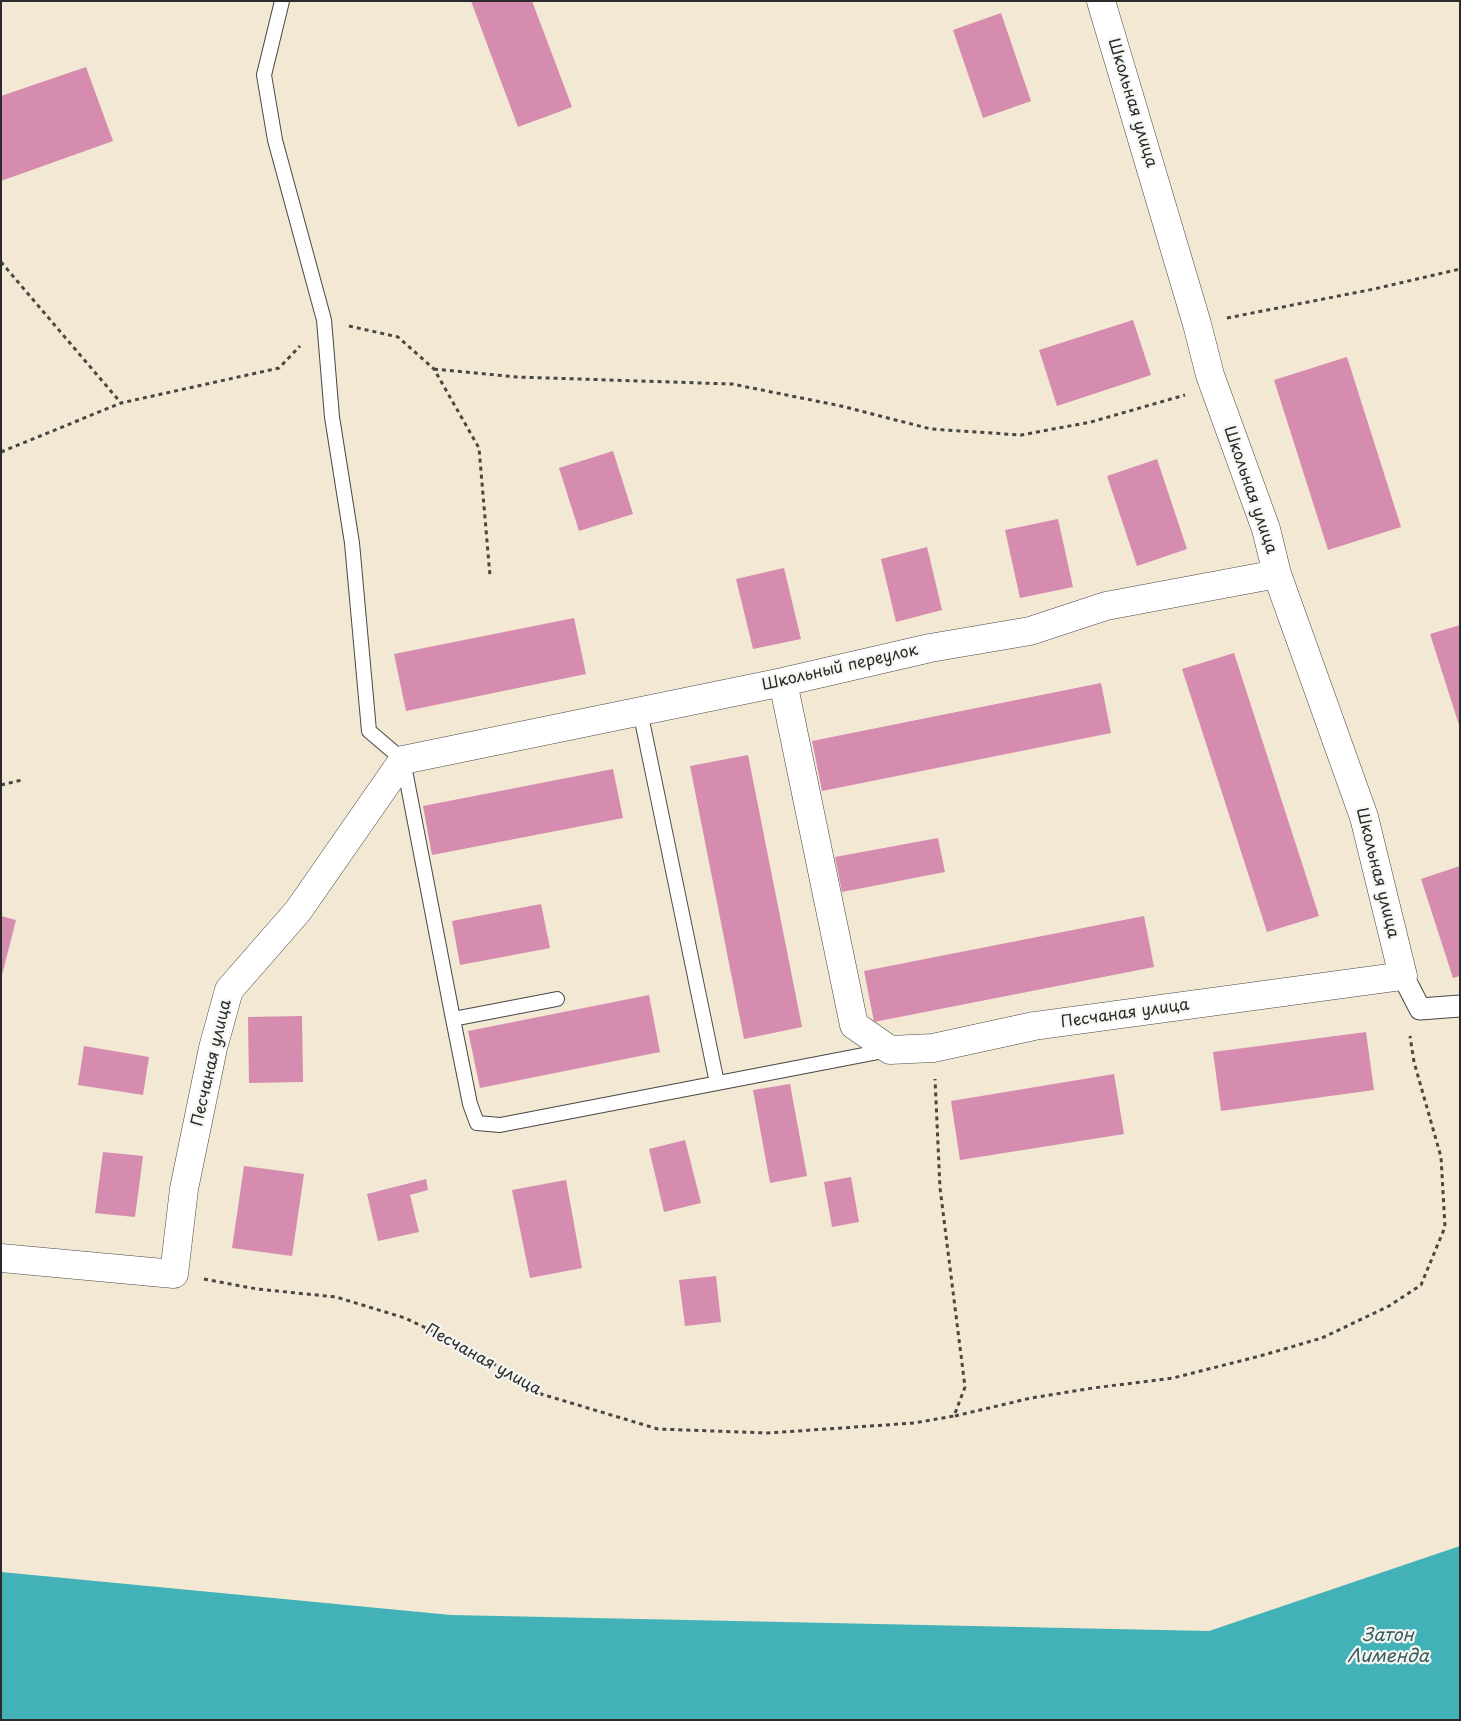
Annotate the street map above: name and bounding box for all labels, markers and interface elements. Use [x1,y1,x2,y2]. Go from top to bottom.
street label: Школьная улица [1103,36,1161,170]
street label: Школьная улица [1219,424,1281,556]
street label: Школьный переулок [760,641,920,695]
street label: Школьная улица [1351,806,1403,940]
street label: Песчаная улица [1060,995,1190,1033]
street label: Песчаная улица [188,998,236,1128]
street label: Песчаная улица [422,1320,544,1400]
water label: Затон Лименда [1347,1625,1429,1668]

